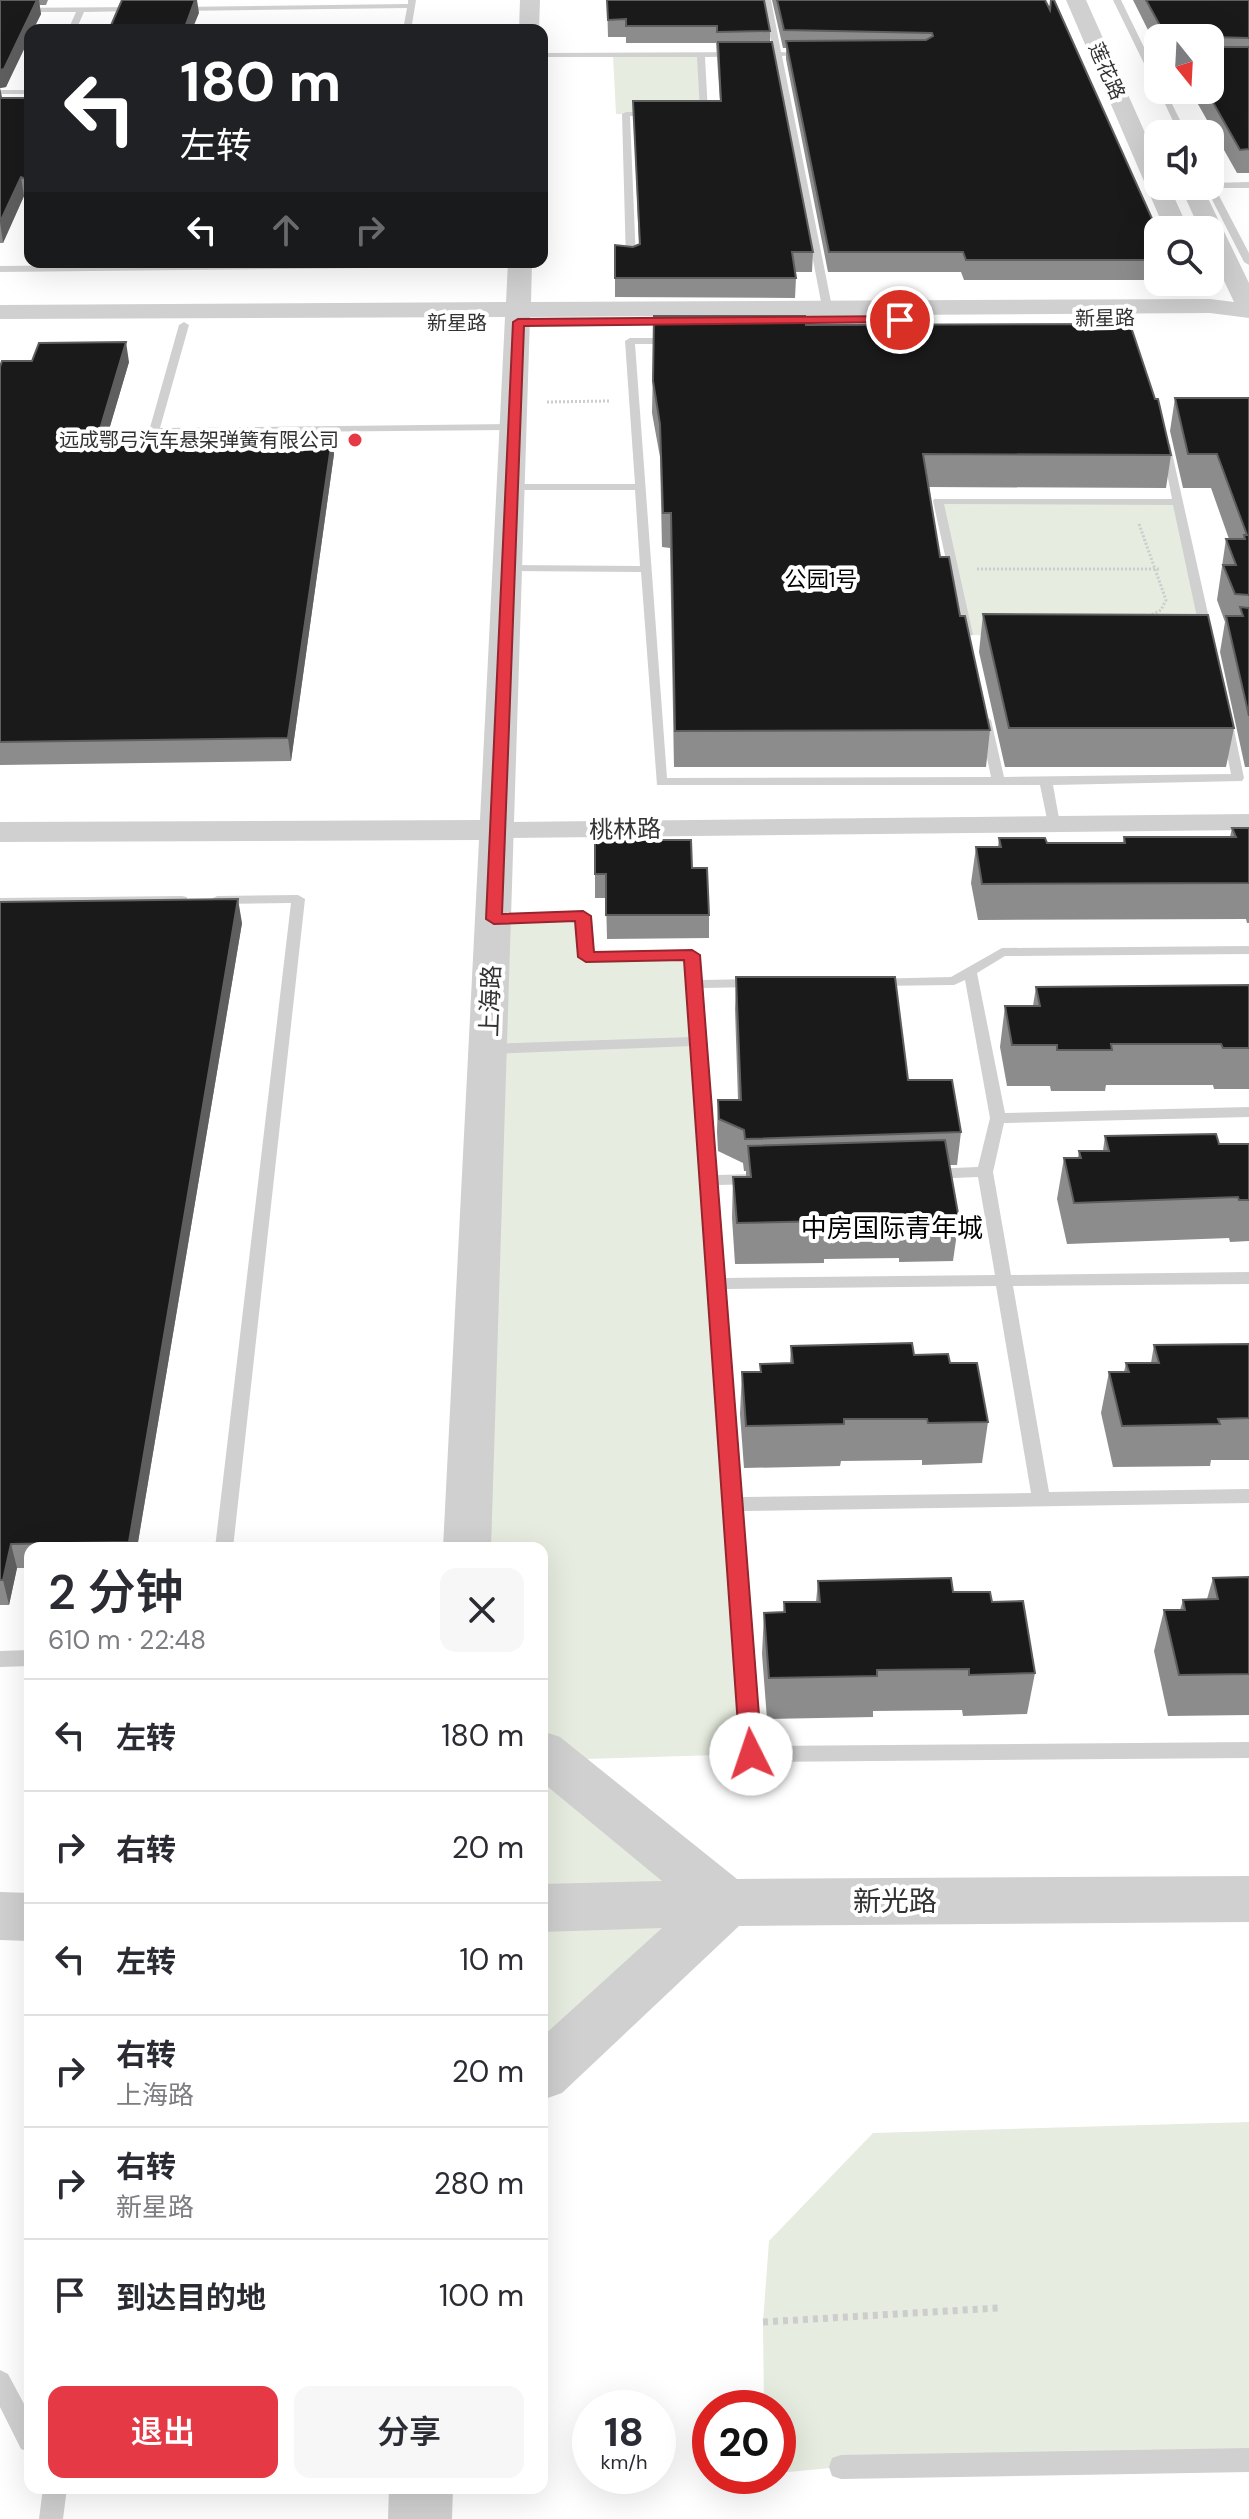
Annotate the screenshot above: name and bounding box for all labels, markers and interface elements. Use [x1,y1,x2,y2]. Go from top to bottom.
north arrow [1144,24,1224,104]
map controls [1144,24,1224,296]
street label: 莲花路 [1083,38,1131,104]
text: 180 m [180,45,341,118]
icon: left [48,56,152,160]
button: sound [1144,120,1224,200]
text: 左转 [180,122,252,169]
icon: left [180,208,224,252]
icon: ahead [264,208,308,252]
icon: right [348,208,392,252]
button: search [1144,216,1224,296]
pin [866,286,934,354]
icon: arrive [878,298,922,342]
street label: 新星路 [1075,304,1135,332]
street label: 新星路 [427,310,487,336]
place label: 远成鄂弓汽车悬架弹簧有限公司 [59,427,339,453]
marker: 远成鄂弓汽车悬架弹簧有限公司 [346,431,364,449]
district label: 公园1号 [785,565,857,594]
street label: 桃林路 [589,813,661,845]
street label: 上海路 [473,964,507,1038]
district label: 中房国际青年城 [801,1211,983,1245]
text: 2 分钟 [48,1561,183,1624]
button: close [440,1568,524,1652]
text: 610 m · 22:48 [48,1623,206,1657]
position arrow [709,1712,793,1796]
icon: left [48,1713,92,1757]
text: 180 m [441,1716,524,1755]
text: 左转 [116,1718,176,1757]
icon: right [48,1825,92,1869]
text: 20 m [452,1828,524,1867]
text: 右转 [116,1830,176,1869]
street label: 新光路 [853,1883,937,1920]
icon: left [48,1937,92,1981]
text: 10 m [459,1940,524,1979]
text: 左转 [116,1942,176,1981]
text: 右转 [116,2035,176,2074]
icon: right [48,2049,92,2093]
text: 20 m [452,2052,524,2091]
text: 上海路 [116,2078,194,2112]
text: 右转 [116,2147,176,2186]
icon: right [48,2161,92,2205]
text: 280 m [434,2164,524,2203]
text: 新星路 [116,2190,194,2224]
icon: arrive [48,2273,92,2317]
text: 100 m [439,2276,524,2315]
text: 到达目的地 [116,2278,266,2317]
button: 退出 [48,2386,278,2478]
button: 分享 [294,2386,524,2478]
speed limit sign: 20 [692,2390,796,2494]
text: 18 [604,2406,644,2458]
text: km/h [600,2449,648,2475]

